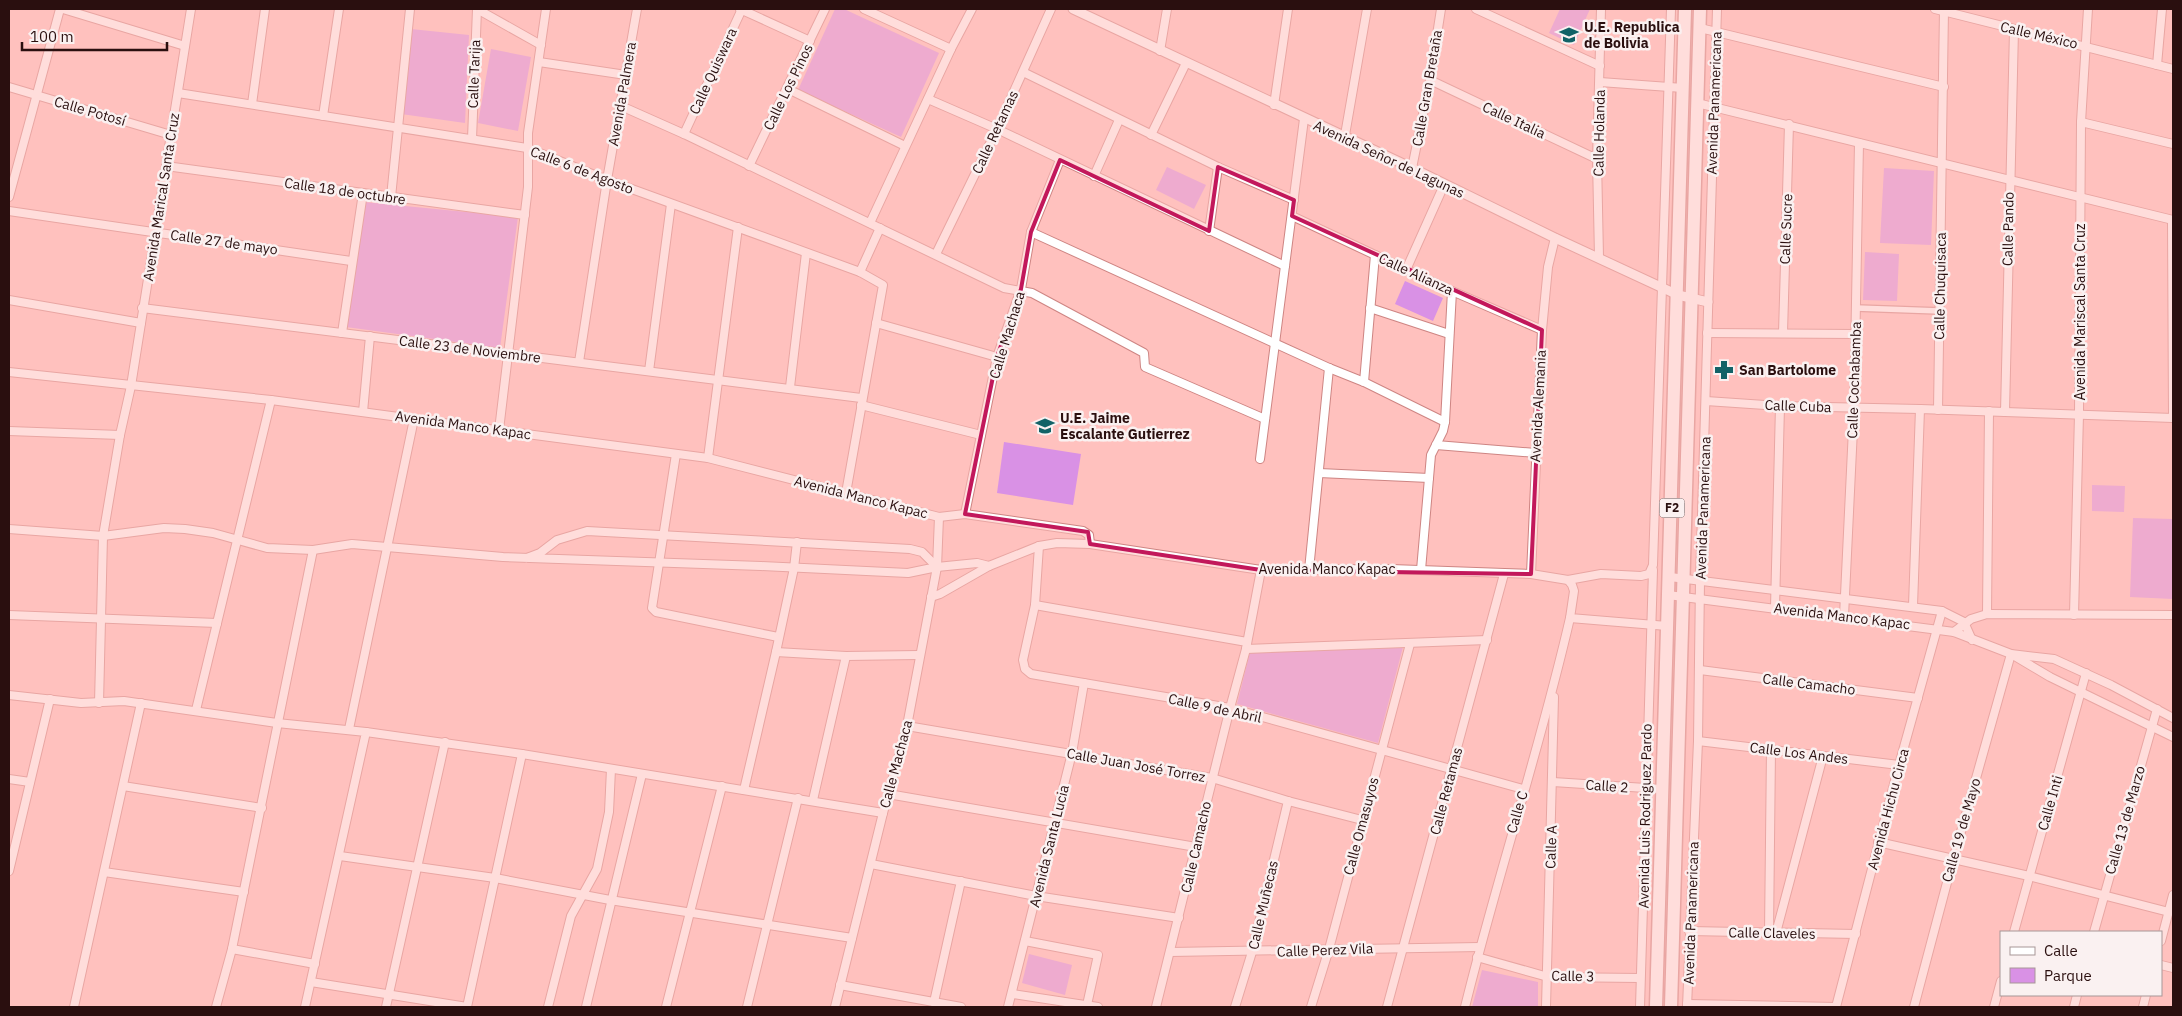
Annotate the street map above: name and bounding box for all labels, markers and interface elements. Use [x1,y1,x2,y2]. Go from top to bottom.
street label: Calle México [1998,17,2080,53]
place label: U.E. Republica de Bolivia [1584,18,1680,52]
scale bar [22,20,168,52]
street label: Calle Quiswara [685,24,741,117]
school or university icon: U.E. Republica de Bolivia [1558,24,1580,46]
text: 100 m [30,27,74,46]
street label: Calle Gran Bretaña [1408,28,1446,148]
street label: Avenida Panamericana [1703,31,1726,175]
street label: Calle Tarija [464,39,484,109]
street label: Avenida Palmera [604,40,640,148]
street label: Calle Los Pinos [759,41,817,133]
street label: Calle Retamas [968,87,1022,177]
street label: Calle Holanda [1589,89,1609,177]
street label: Calle Potosí [52,92,128,130]
street label: Calle Italia [1480,98,1549,143]
street label: Avenida Marical Santa Cruz [139,111,183,282]
street label: Avenida Señor de Lagunas [1311,116,1468,202]
street label: Calle 6 de Agosto [528,142,636,198]
street label: Calle 18 de octubre [283,174,407,208]
street label: Calle Pando [1998,191,2018,266]
street label: Calle Sucre [1776,193,1796,265]
street label: Avenida Mariscal Santa Cruz [2071,223,2089,400]
street label: Calle 27 de mayo [169,226,279,258]
street label: Calle Chuquisaca [1930,231,1950,340]
street label: Calle Alianza [1376,249,1457,299]
street label: Calle Machaca [985,289,1029,381]
street label: Calle Cochabamba [1843,321,1865,439]
street label: Calle 23 de Noviembre [398,331,542,367]
street label: Avenida Alemania [1526,349,1550,463]
pharmacy icon: San Bartolome [1713,359,1735,381]
place label: San Bartolome [1739,361,1836,379]
street label: Calle Cuba [1764,396,1832,416]
street label: Avenida Manco Kapac [394,407,532,443]
place label: U.E. Jaime Escalante Gutierrez [1060,409,1190,443]
school or university icon: U.E. Jaime Escalante Gutierrez [1034,415,1056,437]
street label: Avenida Panamericana [1692,436,1715,580]
street label: Avenida Manco Kapac [792,472,930,522]
road number: F2 [1660,498,1684,518]
street label: Avenida Manco Kapac [1258,560,1396,578]
street label: Avenida Manco Kapac [1773,599,1911,633]
street label: Calle Camacho [1762,669,1857,699]
street label: Calle 9 de Abril [1167,689,1264,727]
street label: Calle Machaca [876,717,917,810]
street label: Avenida Luis Rodriguez Pardo [1634,723,1656,909]
street label: Calle Los Andes [1749,738,1849,768]
street label: Calle Juan José Torrez [1065,744,1207,786]
street label: Calle Retamas [1426,745,1466,837]
street label: Avenida Hichu Circa [1863,746,1913,872]
street label: Calle 13 de Marzo [2101,763,2149,876]
street label: Calle Inti [2034,773,2066,833]
street label: Calle Omasuyos [1339,775,1383,877]
street label: Calle 2 [1585,776,1629,796]
street label: Calle 19 de Mayo [1938,776,1985,884]
street label: Avenida Santa Lucia [1025,782,1073,909]
street label: Calle C [1502,788,1532,835]
street label: Calle Camacho [1177,799,1215,895]
street label: Calle A [1541,825,1561,869]
street label: Avenida Panamericana [1680,841,1703,985]
street label: Calle Muñecas [1244,858,1282,951]
street label: Calle Claveles [1728,923,1816,943]
legend [2000,931,2162,996]
street label: Calle Perez Vila [1277,939,1374,961]
text: Calle [2044,941,2078,960]
text: Parque [2044,966,2092,985]
street label: Calle 3 [1551,967,1595,985]

